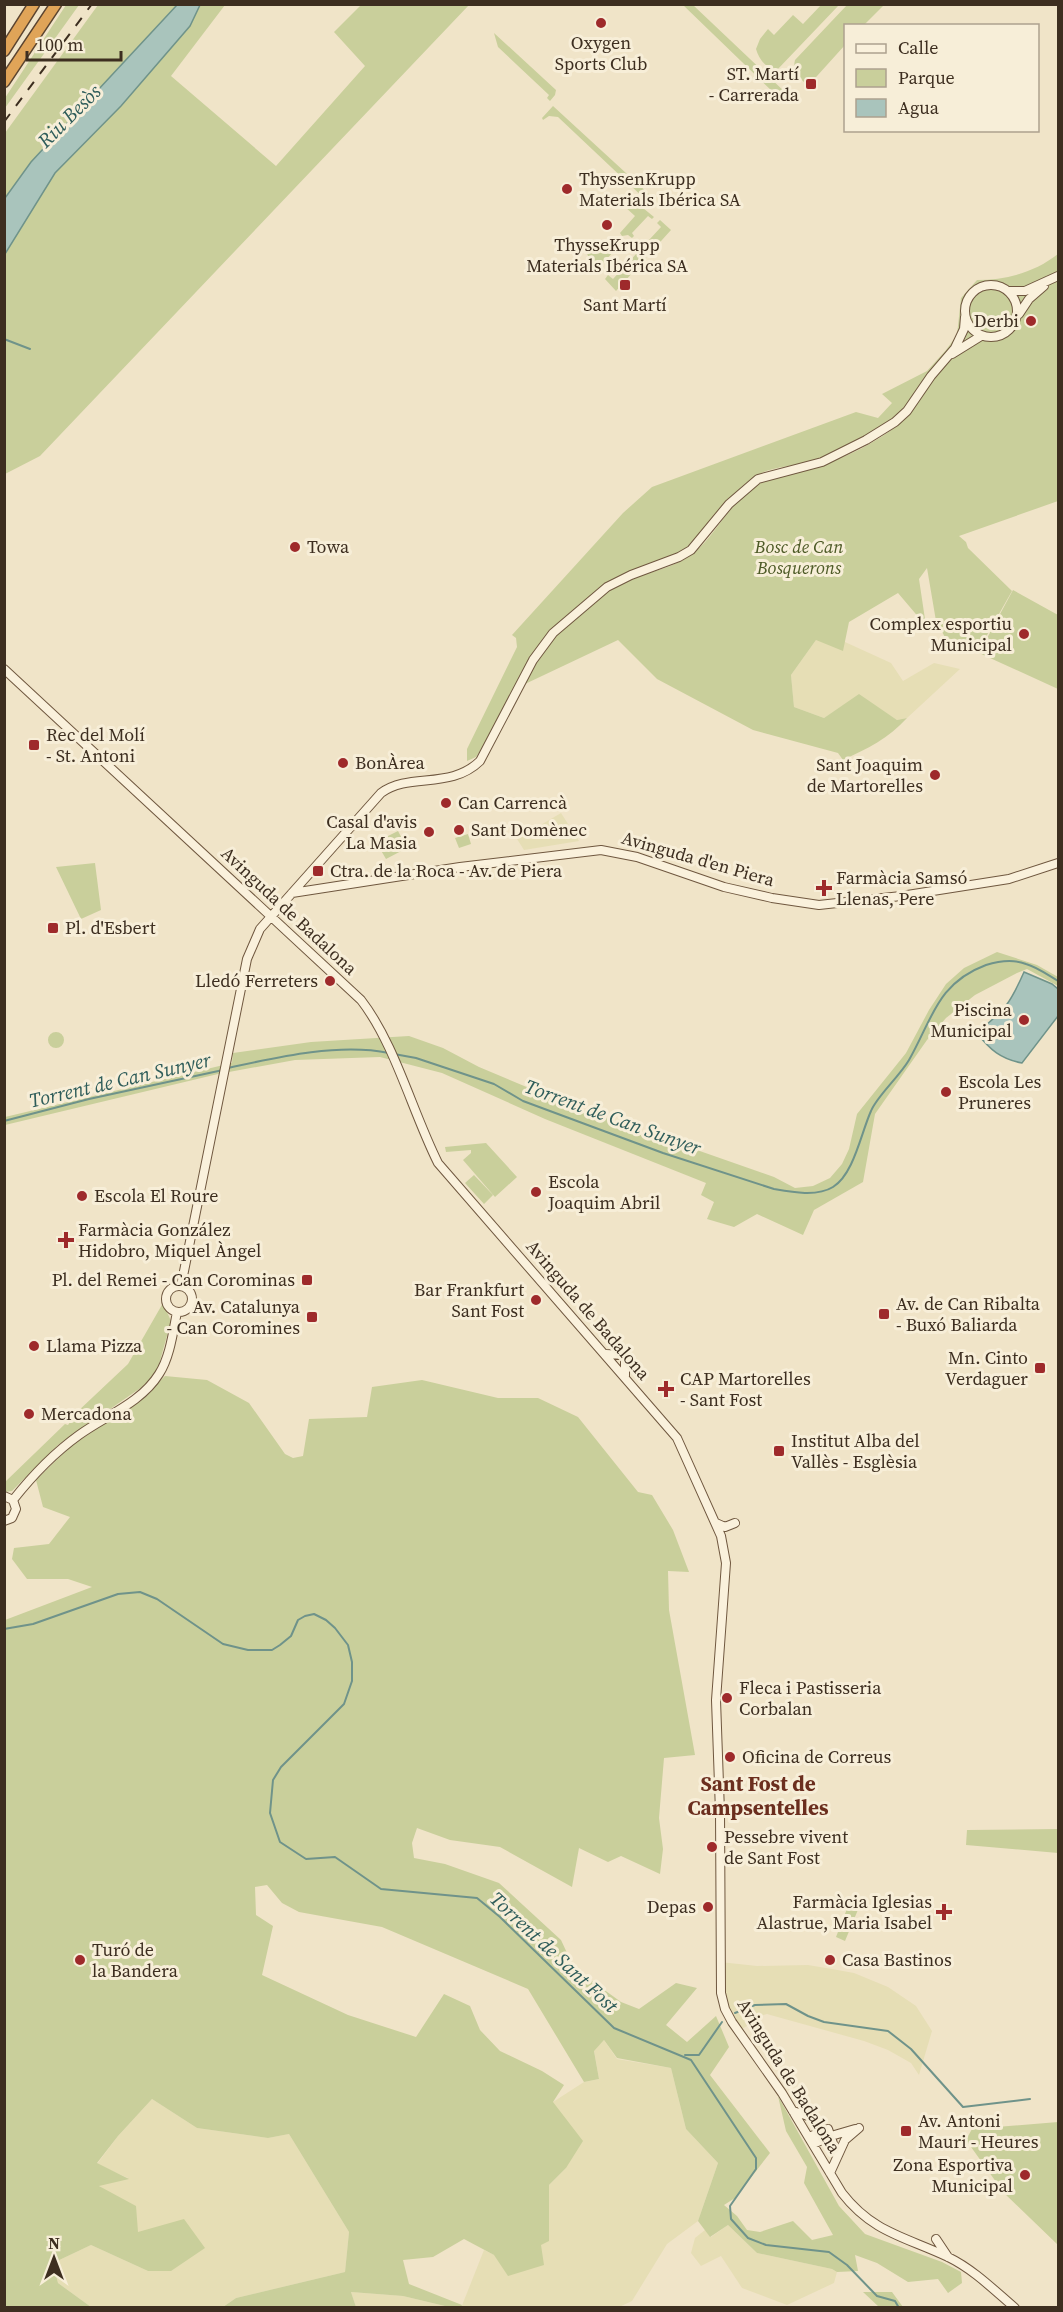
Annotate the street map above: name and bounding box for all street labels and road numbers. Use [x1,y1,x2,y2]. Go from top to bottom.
street label: Avinguda d'en Piera [619,825,778,893]
street label: Avinguda de Badalona [216,841,364,981]
street label: Avinguda de Badalona [521,1234,657,1386]
street label: Avinguda de Badalona [732,1994,848,2158]

